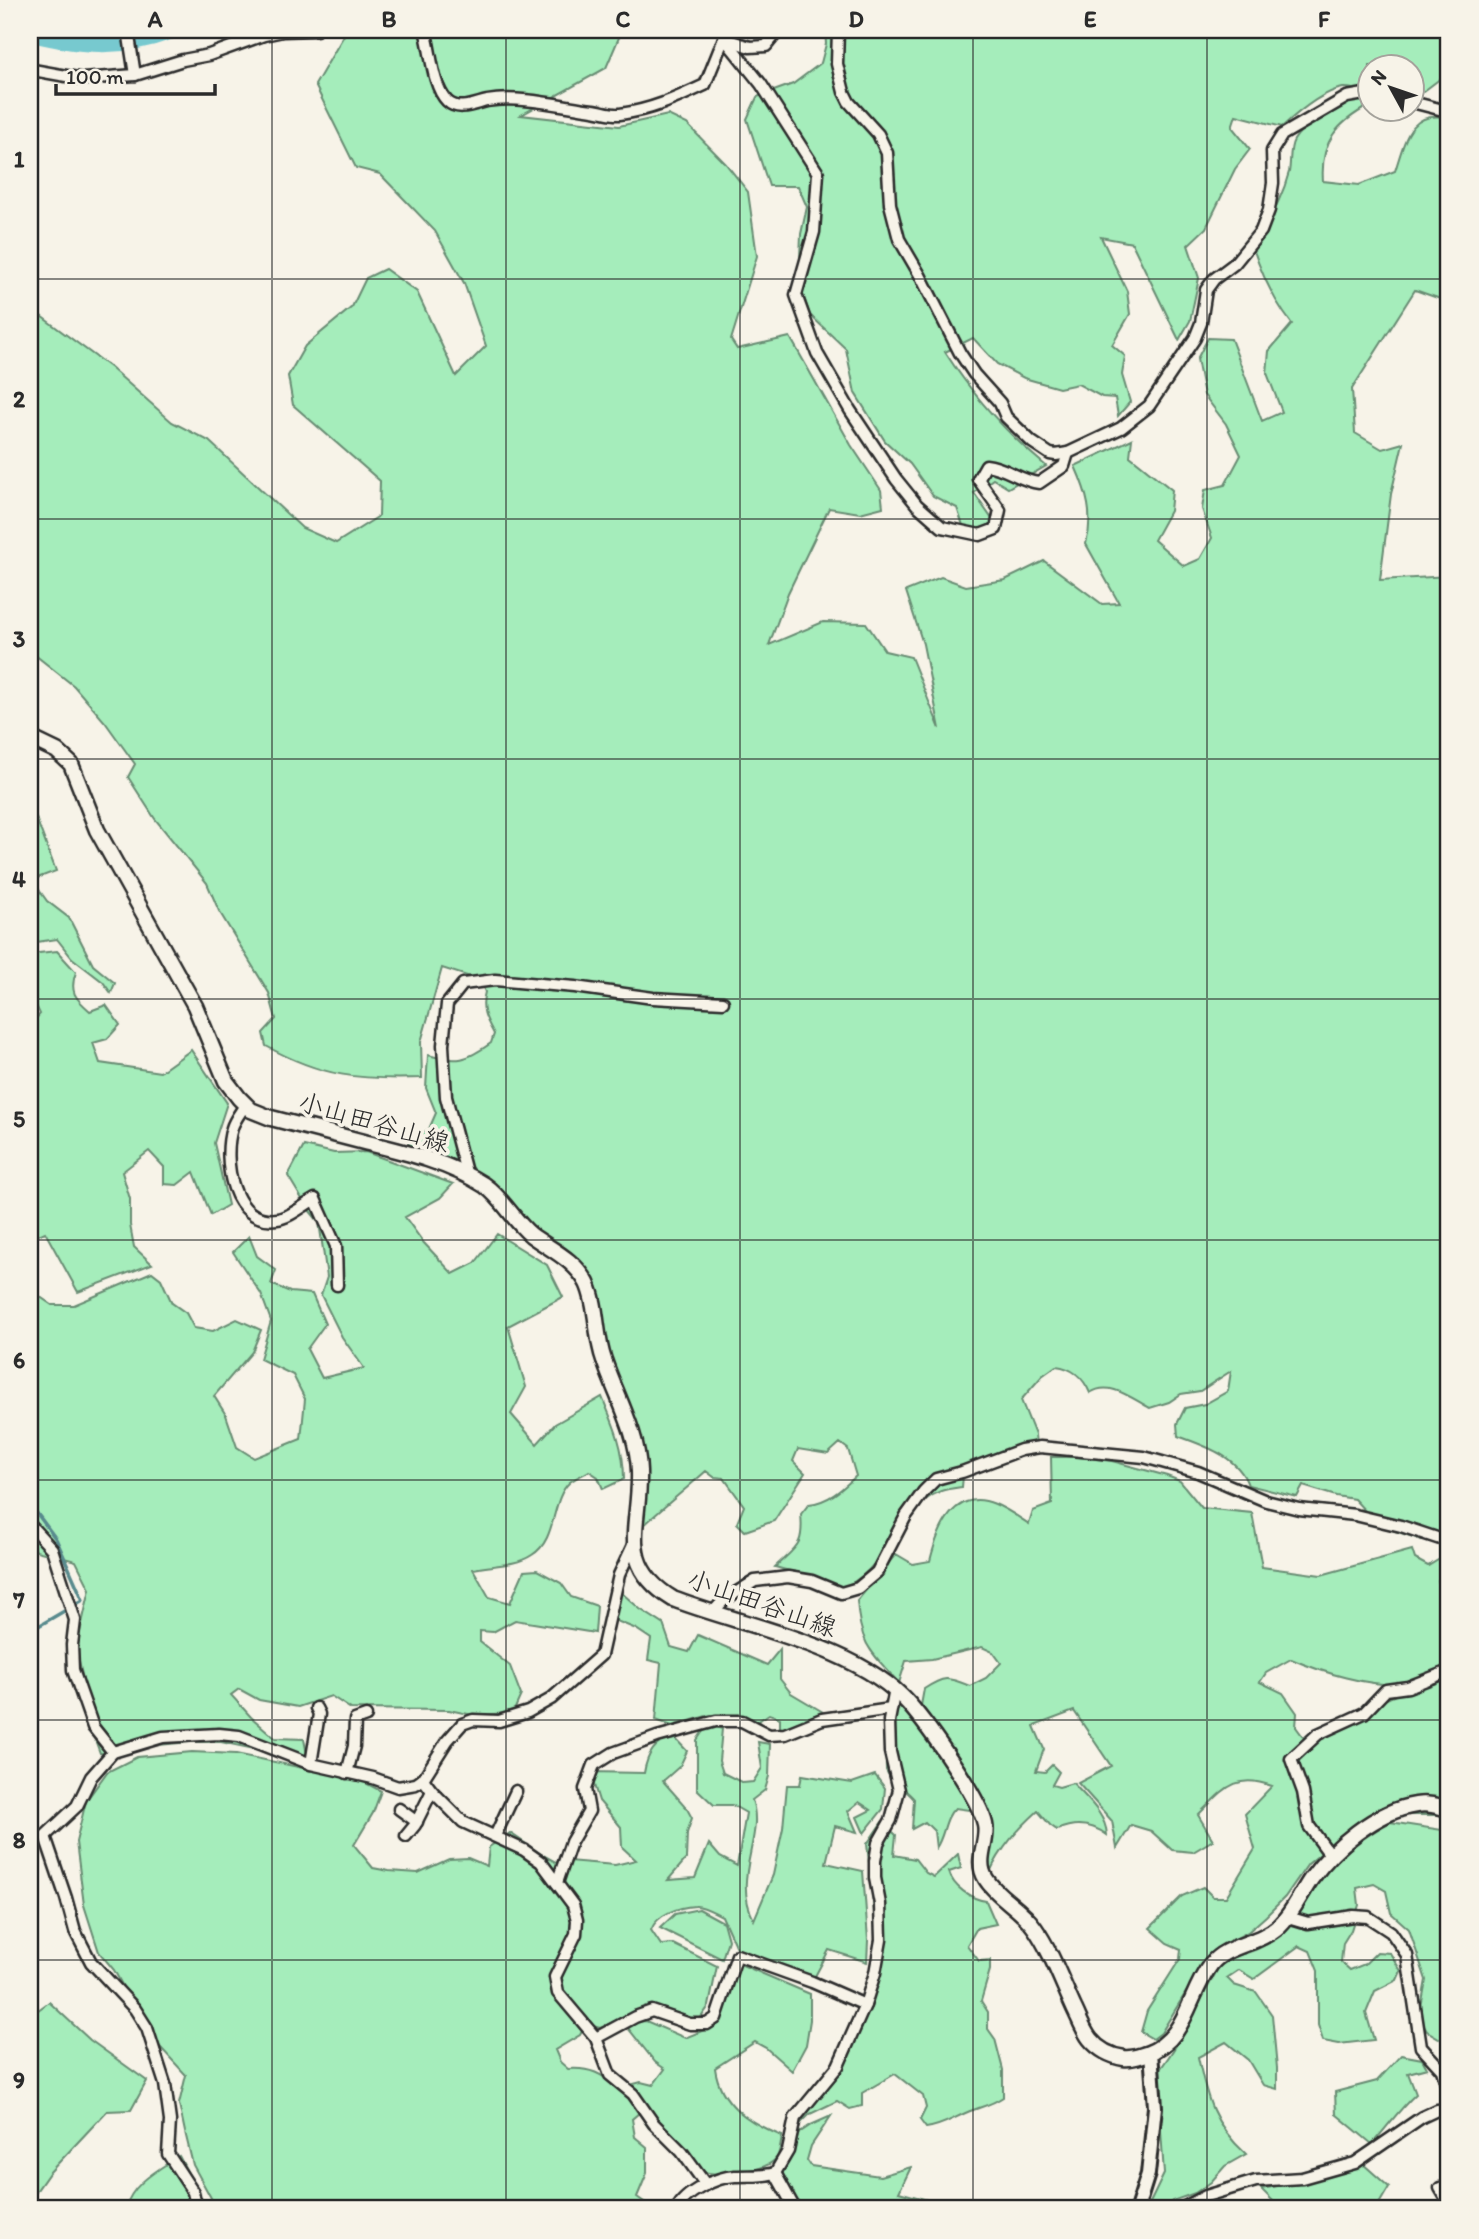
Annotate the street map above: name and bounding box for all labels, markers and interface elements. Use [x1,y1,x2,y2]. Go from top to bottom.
text: A [147,5,163,33]
text: B [382,5,397,33]
text: C [616,5,631,33]
text: D [848,5,864,33]
text: E [1084,5,1097,33]
text: F [1318,5,1331,33]
scale bar [56,52,215,96]
north arrow [1356,52,1426,122]
text: 100 m [66,64,124,89]
text: N [1365,65,1391,90]
text: 1 [14,145,25,173]
text: 2 [13,385,26,413]
text: 3 [13,625,26,653]
text: 4 [12,865,26,893]
street label: 小山田谷山線 [295,1085,453,1159]
text: 5 [13,1105,25,1133]
text: 6 [13,1346,25,1374]
street label: 小山田谷山線 [683,1562,841,1644]
text: 7 [12,1586,25,1614]
text: 8 [13,1826,26,1854]
text: 9 [13,2066,25,2094]

